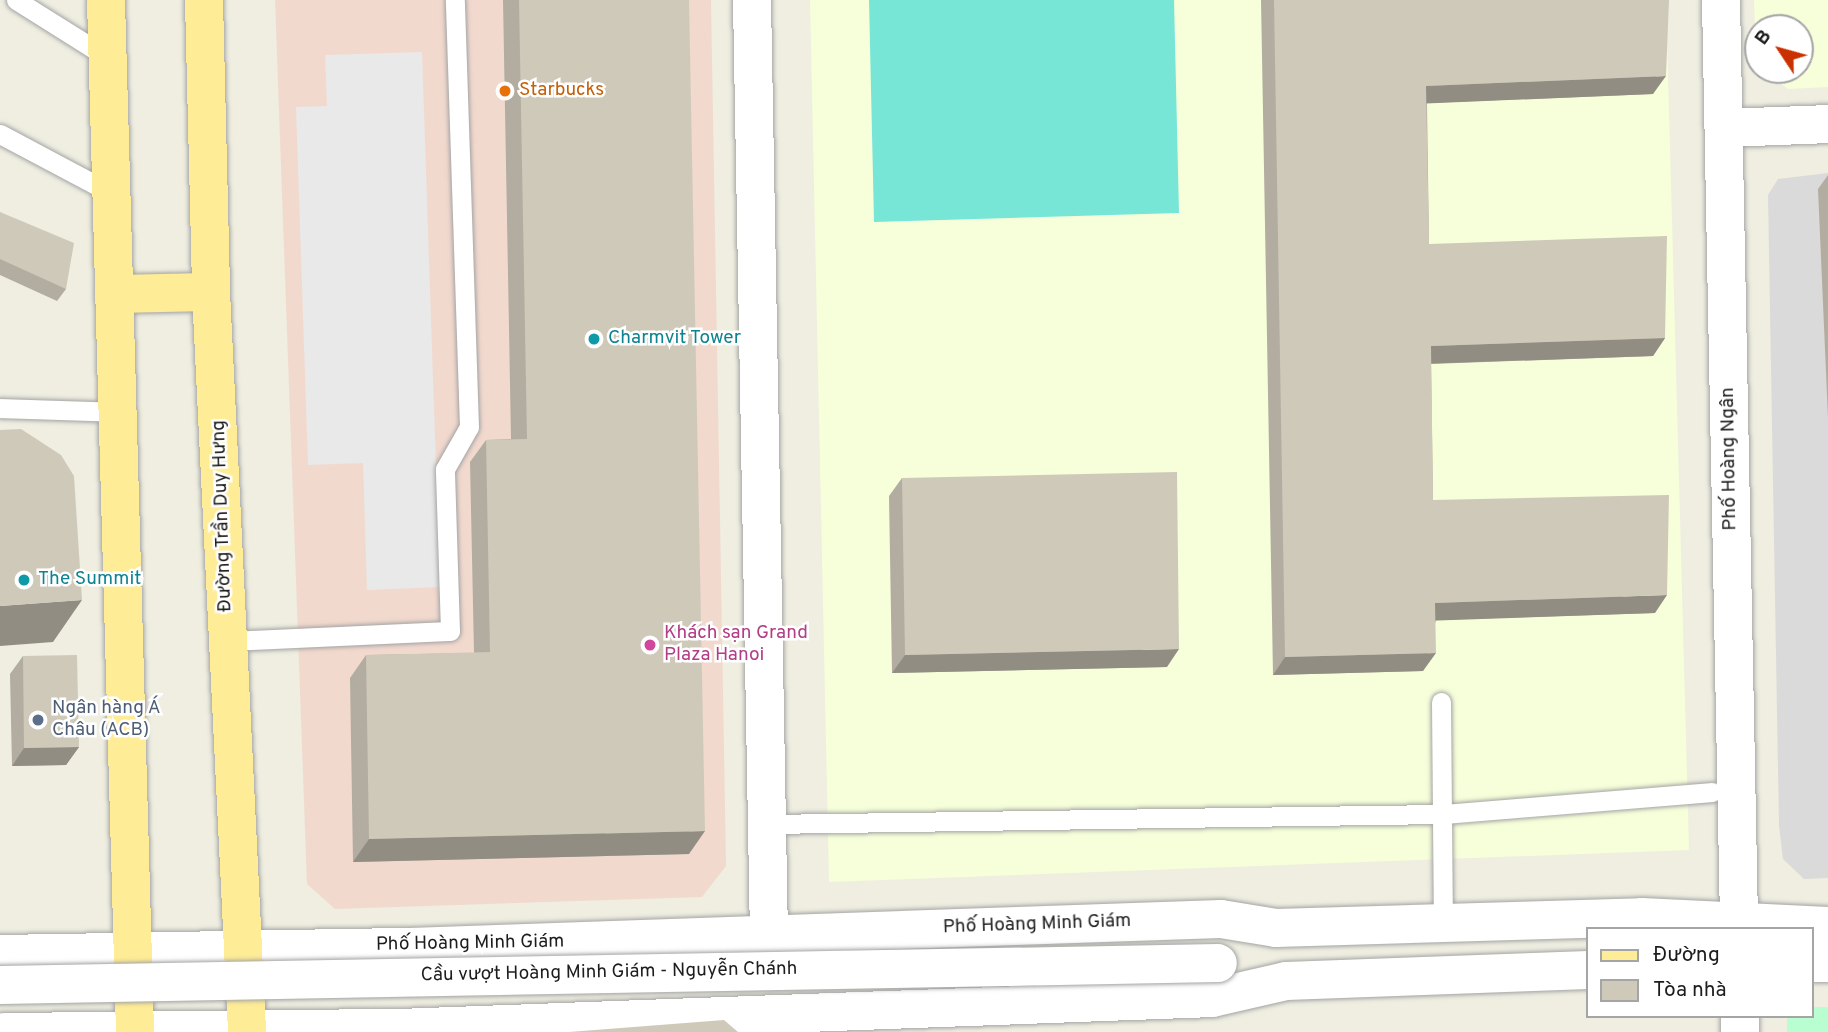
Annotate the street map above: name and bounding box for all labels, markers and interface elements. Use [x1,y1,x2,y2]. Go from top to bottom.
north arrow [1744,14,1814,84]
text: B [1750,25,1777,50]
place label: Starbucks [519,80,604,102]
marker: Starbucks [497,83,513,99]
place label: Charmvit Tower [608,328,742,350]
marker: Charmvit Tower [586,331,602,347]
street label: Phố Hoàng Ngân [1717,387,1743,531]
street label: Đường Trần Duy Hưng [208,419,238,613]
place label: The Summit [38,569,141,591]
marker: The Summit [16,572,32,588]
place label: Khách sạn Grand Plaza Hanoi [664,623,808,667]
marker: Khách sạn Grand Plaza Hanoi [642,637,658,653]
place label: Ngân hàng Á Châu (ACB) [52,698,161,742]
marker: Ngân hàng Á Châu (ACB) [30,712,46,728]
street label: Phố Hoàng Minh Giám [942,910,1132,940]
legend [1587,927,1814,1018]
street label: Phố Hoàng Minh Giám [376,931,564,957]
text: Đường [1653,942,1720,969]
street label: Cầu vượt Hoàng Minh Giám - Nguyễn Chánh [420,958,798,988]
text: Tòa nhà [1653,977,1727,1004]

